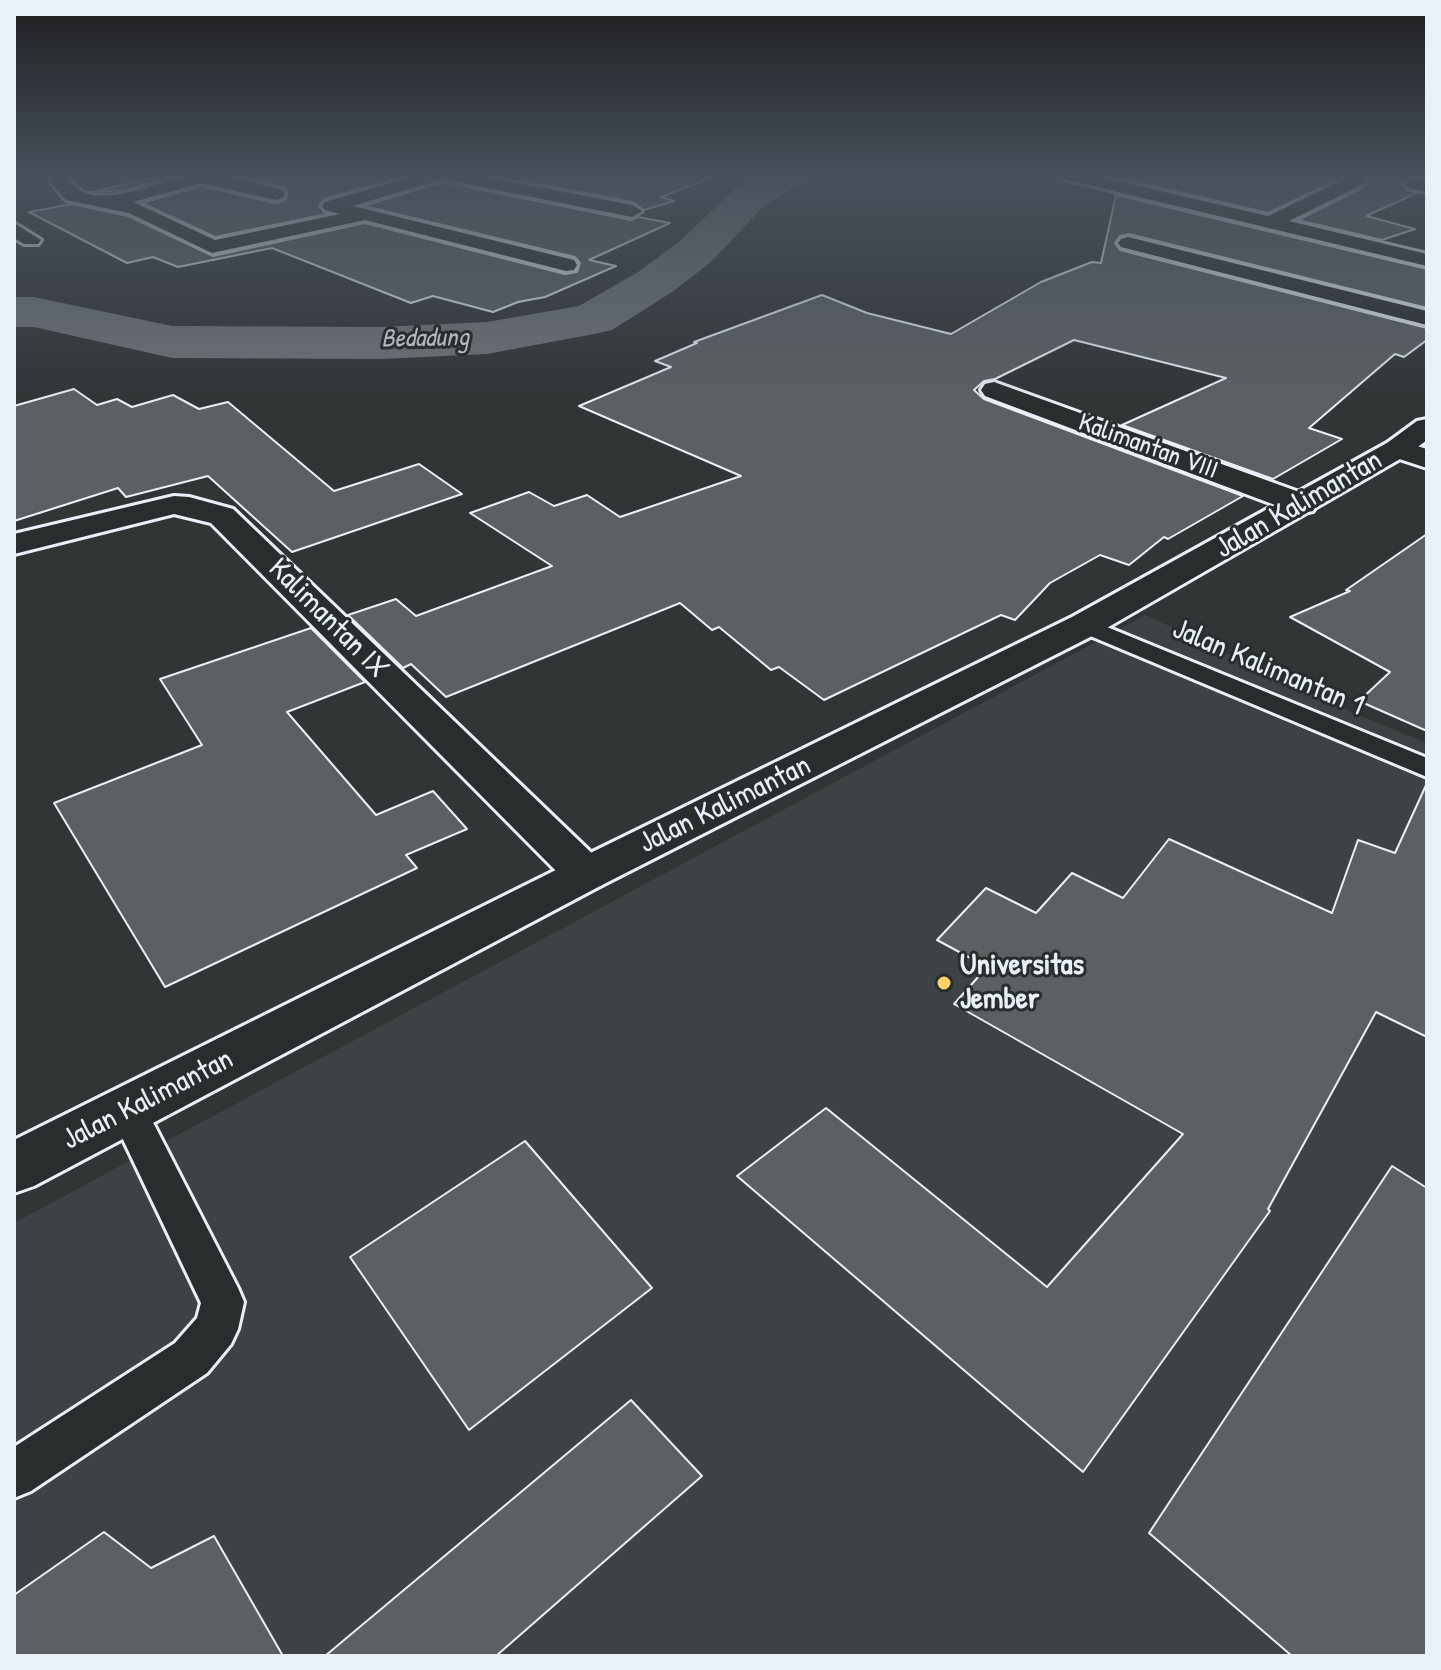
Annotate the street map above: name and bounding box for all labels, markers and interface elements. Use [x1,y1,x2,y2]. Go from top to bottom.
water label: Bedadung [381,323,469,355]
street label: Kalimantan VIII [1074,407,1222,487]
street label: Jalan Kalimantan [1209,443,1389,567]
street label: Kalimantan IX [260,551,396,687]
street label: Jalan Kalimantan 1 [1167,612,1369,724]
street label: Jalan Kalimantan [633,748,817,862]
place label: Universitas Jember [960,948,1084,1018]
marker: Universitas Jember [935,974,953,992]
street label: Jalan Kalimantan [57,1042,239,1158]

